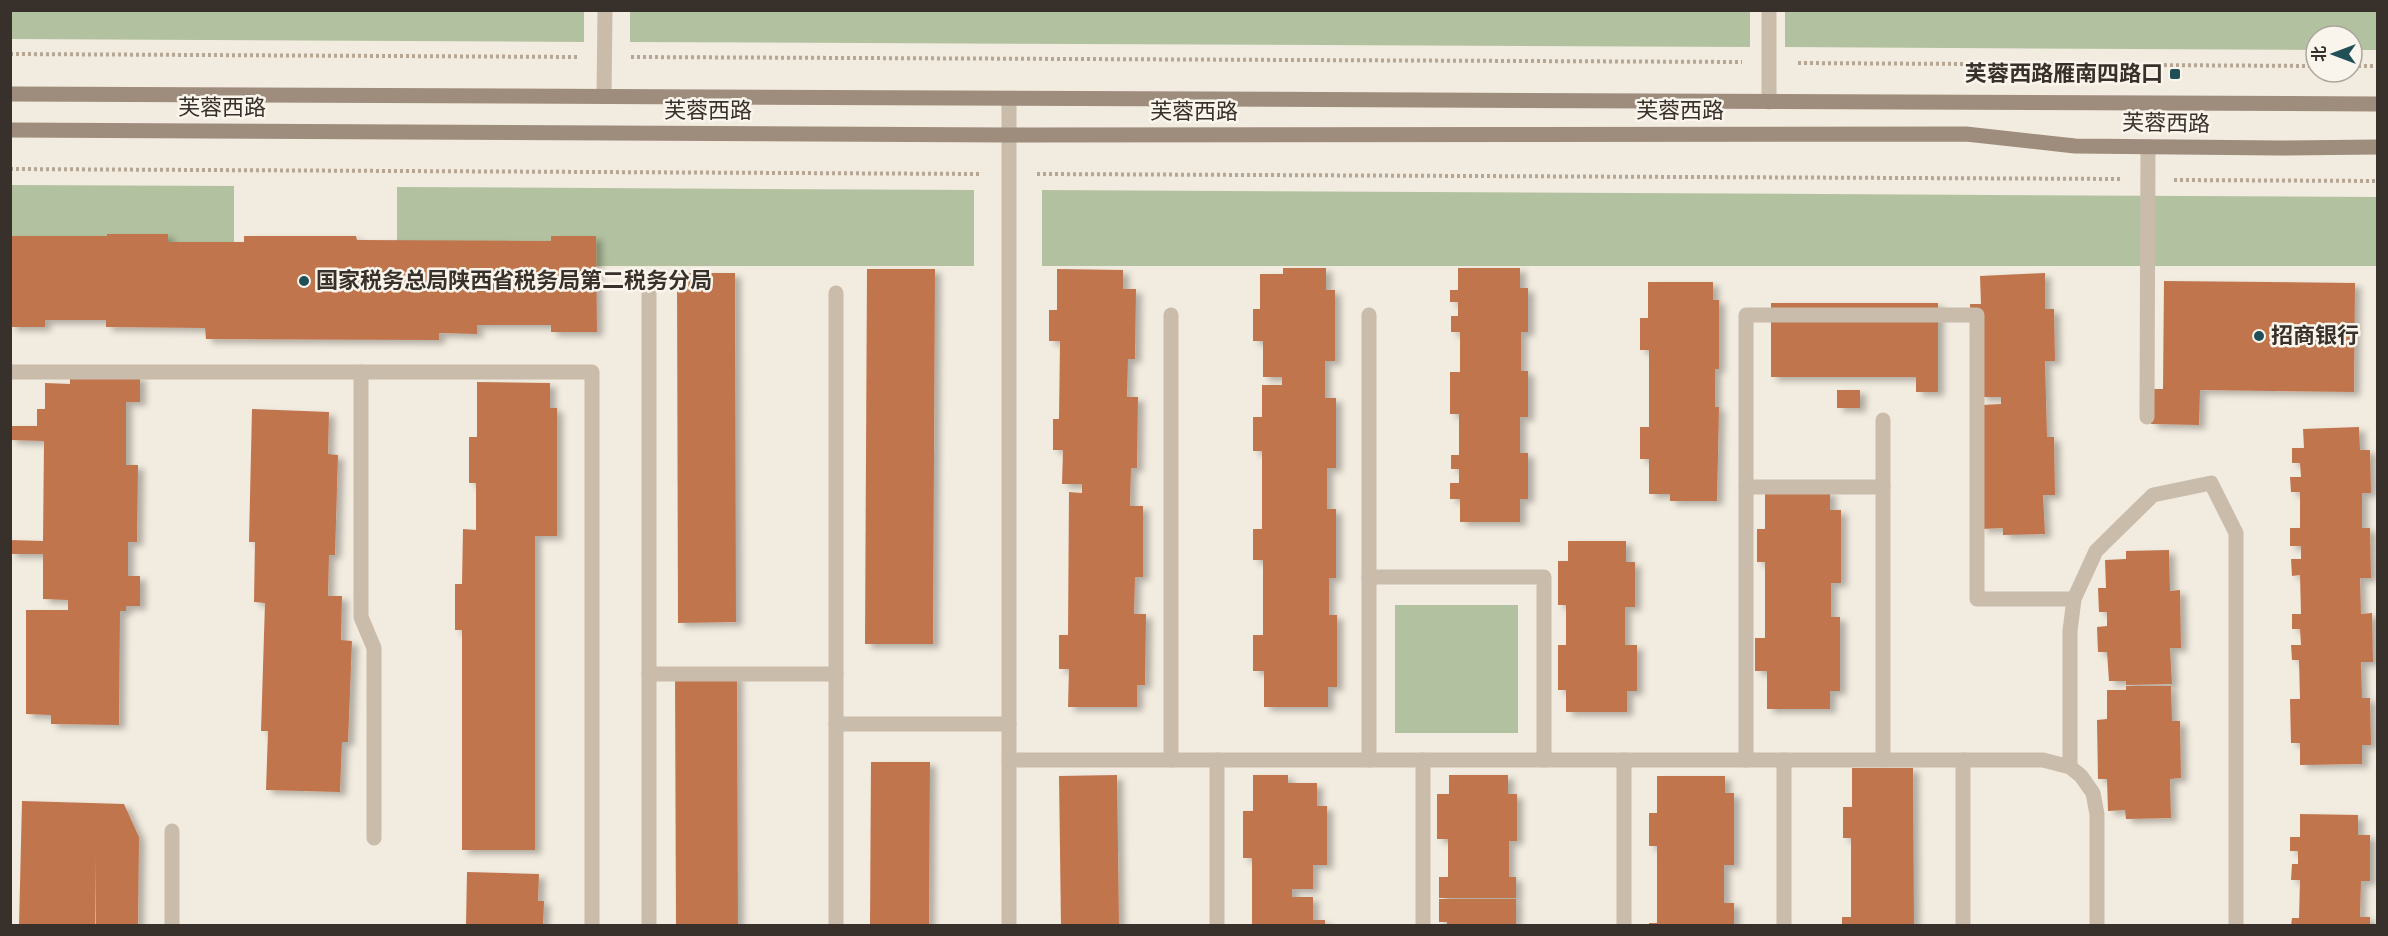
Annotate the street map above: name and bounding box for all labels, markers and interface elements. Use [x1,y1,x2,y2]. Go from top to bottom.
north arrow [2304,24,2364,84]
text: 北 [2311,46,2330,62]
place label: 芙蓉西路雁南四路口 [1965,61,2163,88]
marker: 芙蓉西路雁南四路口 [2168,67,2182,81]
street label: 芙蓉西路 [178,95,266,122]
street label: 芙蓉西路 [664,98,752,125]
street label: 芙蓉西路 [1636,98,1724,125]
street label: 芙蓉西路 [1150,99,1238,126]
street label: 芙蓉西路 [2122,110,2210,138]
place label: 国家税务总局陕西省税务局第二税务分局 [316,268,712,295]
marker: 国家税务总局陕西省税务局第二税务分局 [297,274,311,288]
place label: 招商银行 [2271,323,2359,350]
marker: 招商银行 [2252,329,2266,343]

